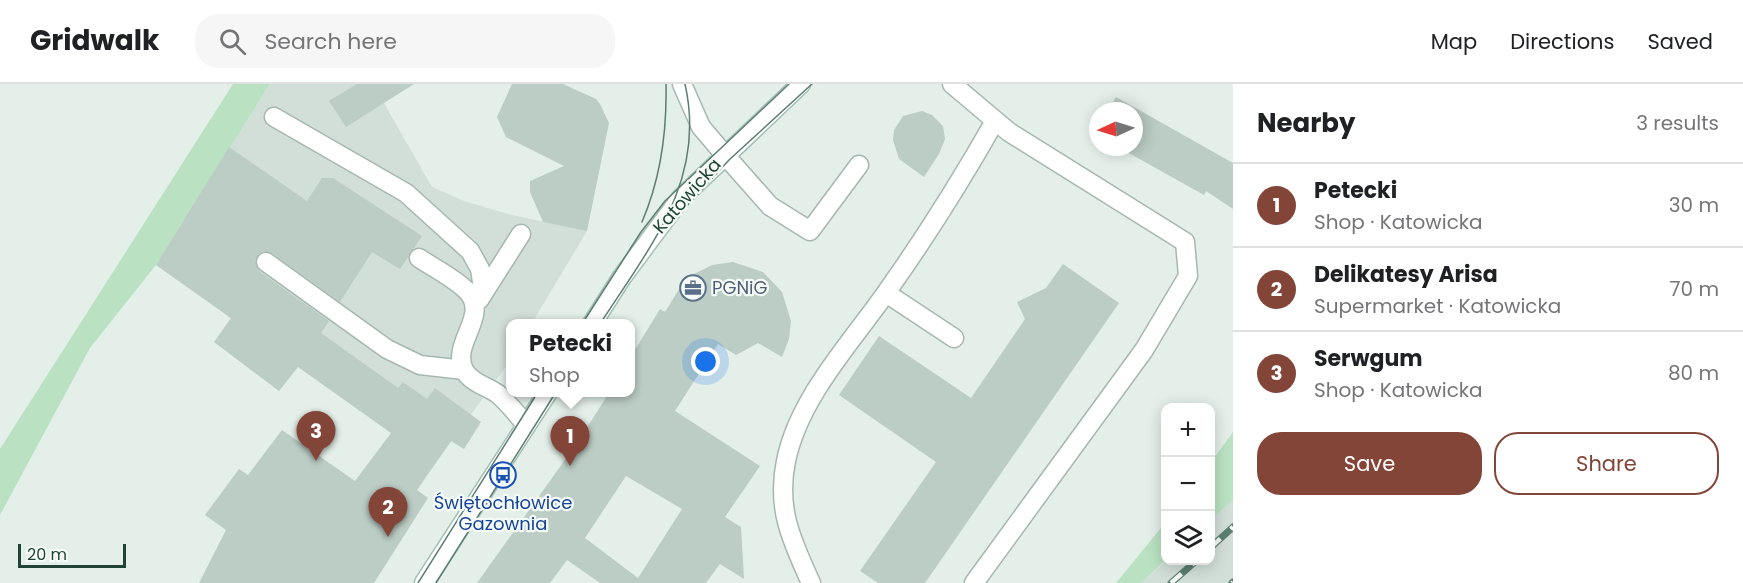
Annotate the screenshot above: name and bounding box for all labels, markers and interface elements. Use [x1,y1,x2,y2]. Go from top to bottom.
search box [195,14,615,68]
text: Gridwalk [30,21,159,60]
icon: search [216,25,249,58]
text: Search here [264,26,397,57]
text: Map [1431,27,1477,56]
text: Directions [1510,27,1614,56]
text: Saved [1647,27,1713,56]
north arrow [1089,102,1143,156]
text: Nearby [1257,105,1355,141]
text: 3 results [1636,109,1719,137]
street label: Katowicka [647,153,726,239]
text: Petecki [1314,175,1397,206]
text: 1 [1273,191,1280,219]
text: 30 m [1669,191,1719,219]
text: Shop · Katowicka [1314,208,1483,236]
text: Delikatesy Arisa [1314,259,1498,290]
office icon: PGNiG [678,273,708,303]
place label: PGNiG [712,275,768,300]
text: 2 [1271,275,1282,303]
text: 70 m [1670,275,1719,303]
text: Supermarket · Katowicka [1314,292,1561,320]
popup [506,319,635,397]
text: Petecki [529,328,612,359]
text: Serwgum [1314,343,1423,374]
your location [691,347,720,376]
text: 3 [1270,359,1283,387]
text: 80 m [1668,359,1719,387]
text: Shop [529,361,580,389]
text: Shop · Katowicka [1314,376,1483,404]
map controls [1161,403,1215,565]
button: + [1161,403,1215,457]
pin: 3 [296,412,336,461]
pin: 1 [550,416,590,466]
button: Save [1257,432,1482,495]
button: Share [1494,432,1719,495]
button: − [1161,457,1215,511]
bus stop icon: Świętochłowice Gazownia [488,460,518,490]
pin: 2 [368,488,408,537]
place label: Świętochłowice Gazownia [434,490,572,536]
button: layers [1161,511,1215,565]
scale bar [18,541,126,568]
text: 20 m [27,543,67,566]

